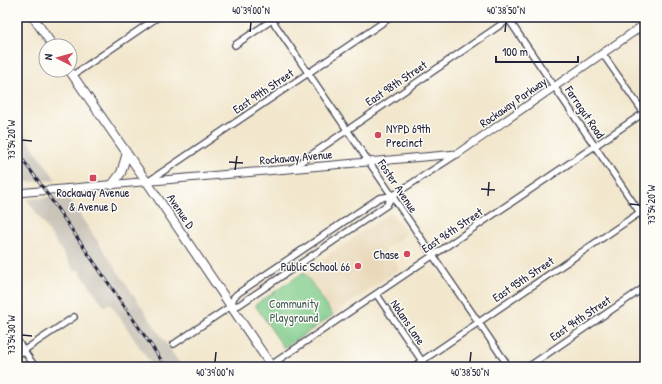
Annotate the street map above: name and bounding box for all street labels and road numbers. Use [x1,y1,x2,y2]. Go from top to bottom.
street label: East 98th Street [362,56,431,110]
street label: East 99th Street [229,64,298,118]
street label: Rockaway Parkway [476,73,550,131]
street label: Farragut Road [561,82,609,142]
street label: Rockaway Avenue [259,145,333,169]
street label: Foster Avenue [373,155,422,216]
street label: Avenue D [163,190,199,232]
street label: East 96th Street [418,203,487,257]
street label: East 95th Street [489,252,558,306]
street label: East 94th Street [546,291,615,345]
street label: Nolans Lane [387,296,430,348]

